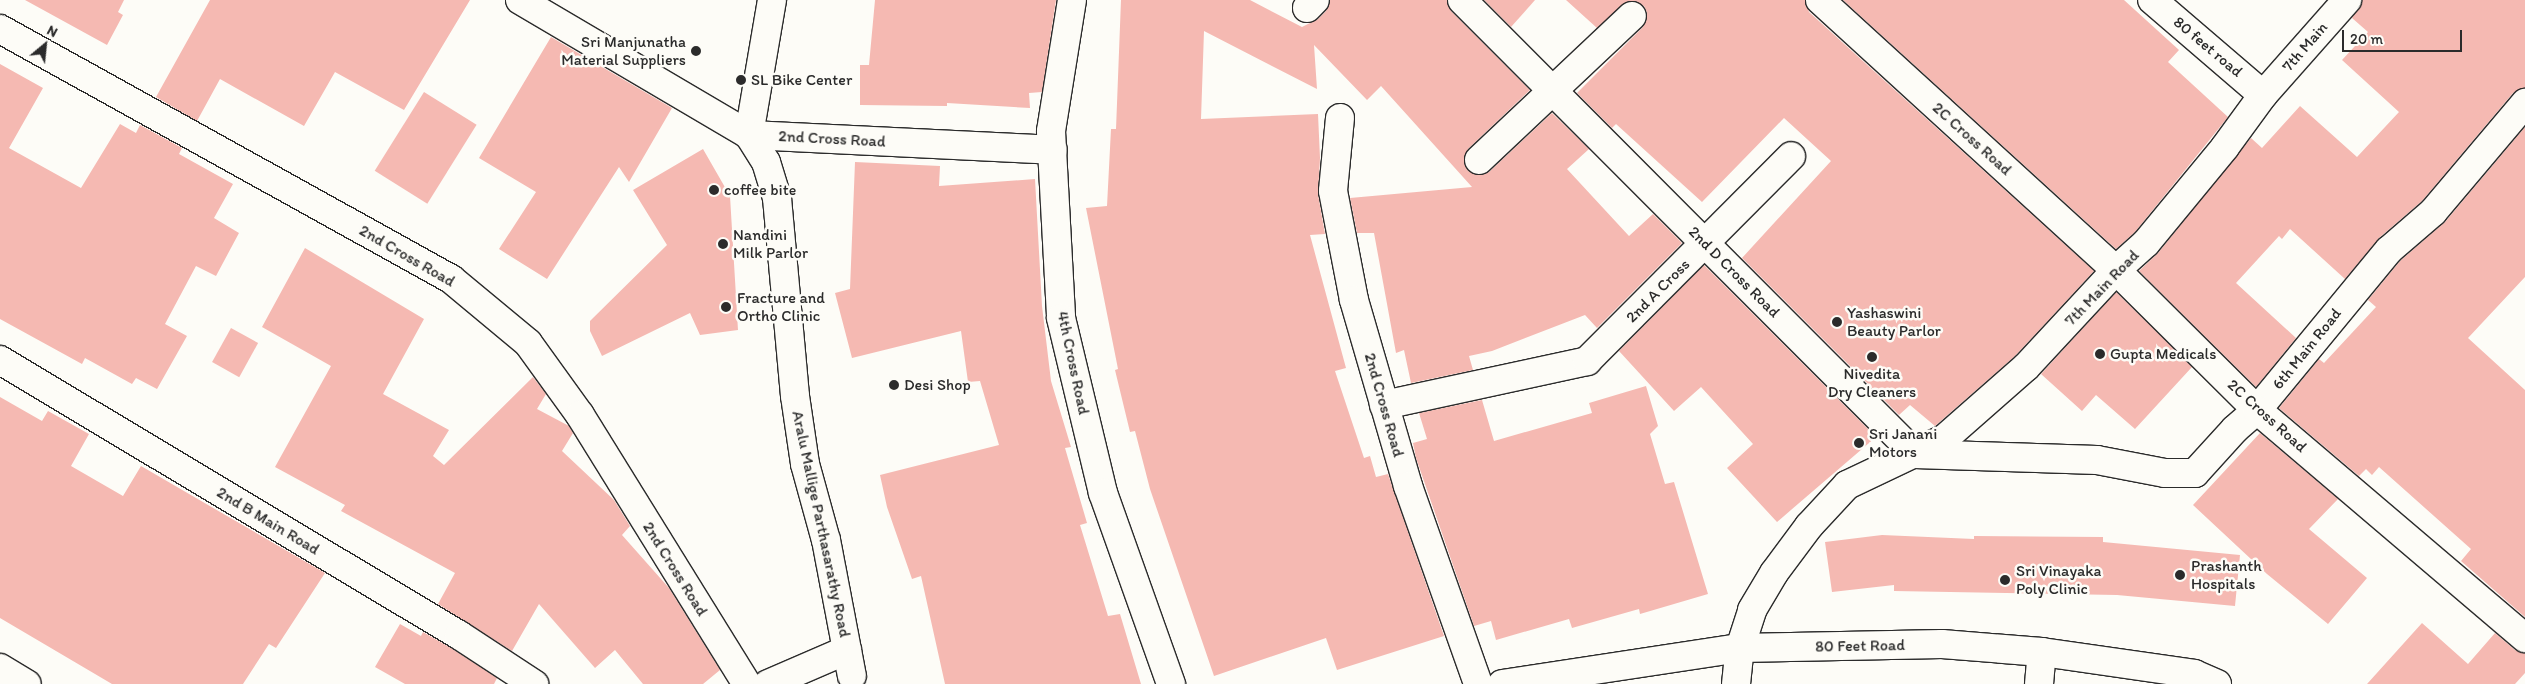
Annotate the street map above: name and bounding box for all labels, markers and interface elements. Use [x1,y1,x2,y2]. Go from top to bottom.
street label: 80 feet road [2170,13,2246,81]
street label: 7th Main [2278,18,2332,76]
north arrow [20,20,70,70]
scale bar [2345,20,2465,52]
text: N [44,22,60,41]
text: 20 m [2350,30,2383,48]
place label: Sri Manjunatha Material Suppliers [561,32,686,70]
marker: Sri Manjunatha Material Suppliers [690,45,702,57]
place label: SL Bike Center [751,70,852,90]
marker: SL Bike Center [735,74,747,86]
street label: 2C Cross Road [1929,99,2015,179]
street label: 2nd Cross Road [778,127,886,151]
place label: coffee bite [724,180,796,200]
marker: coffee bite [708,184,720,196]
street label: 2nd Cross Road [356,221,458,291]
street label: 2nd D Cross Road [1684,222,1784,322]
place label: Nandini Milk Parlor [733,225,808,263]
marker: Nandini Milk Parlor [717,238,729,250]
street label: 7th Main Road [2061,246,2143,330]
street label: 2nd A Cross [1622,255,1694,327]
place label: Fracture and Ortho Clinic [737,288,825,326]
marker: Fracture and Ortho Clinic [719,300,733,314]
place label: Yashaswini Beauty Parlor [1847,303,1941,341]
street label: 6th Main Road [2269,305,2345,393]
street label: 4th Cross Road [1053,310,1093,416]
marker: Yashaswini Beauty Parlor [1831,316,1843,328]
place label: Gupta Medicals [2110,344,2216,364]
marker: Gupta Medicals [2094,348,2106,360]
street label: 2nd Cross Road [1360,351,1408,459]
marker: Nivedita Dry Cleaners [1866,351,1878,363]
place label: Nivedita Dry Cleaners [1828,364,1916,402]
place label: Desi Shop [904,375,971,395]
street label: 2C Cross Road [2224,376,2310,456]
marker: Desi Shop [888,379,900,391]
street label: Aralu Mallige Parthasarathy Road [788,409,854,639]
place label: Sri Janani Motors [1869,424,1937,462]
marker: Sri Janani Motors [1853,437,1865,449]
street label: 2nd B Main Road [213,483,323,559]
street label: 2nd Cross Road [639,519,711,619]
place label: Prashanth Hospitals [2191,556,2262,594]
place label: Sri Vinayaka Poly Clinic [2016,561,2102,599]
marker: Prashanth Hospitals [2173,568,2187,582]
marker: Sri Vinayaka Poly Clinic [1998,573,2012,587]
street label: 80 Feet Road [1815,636,1905,656]

